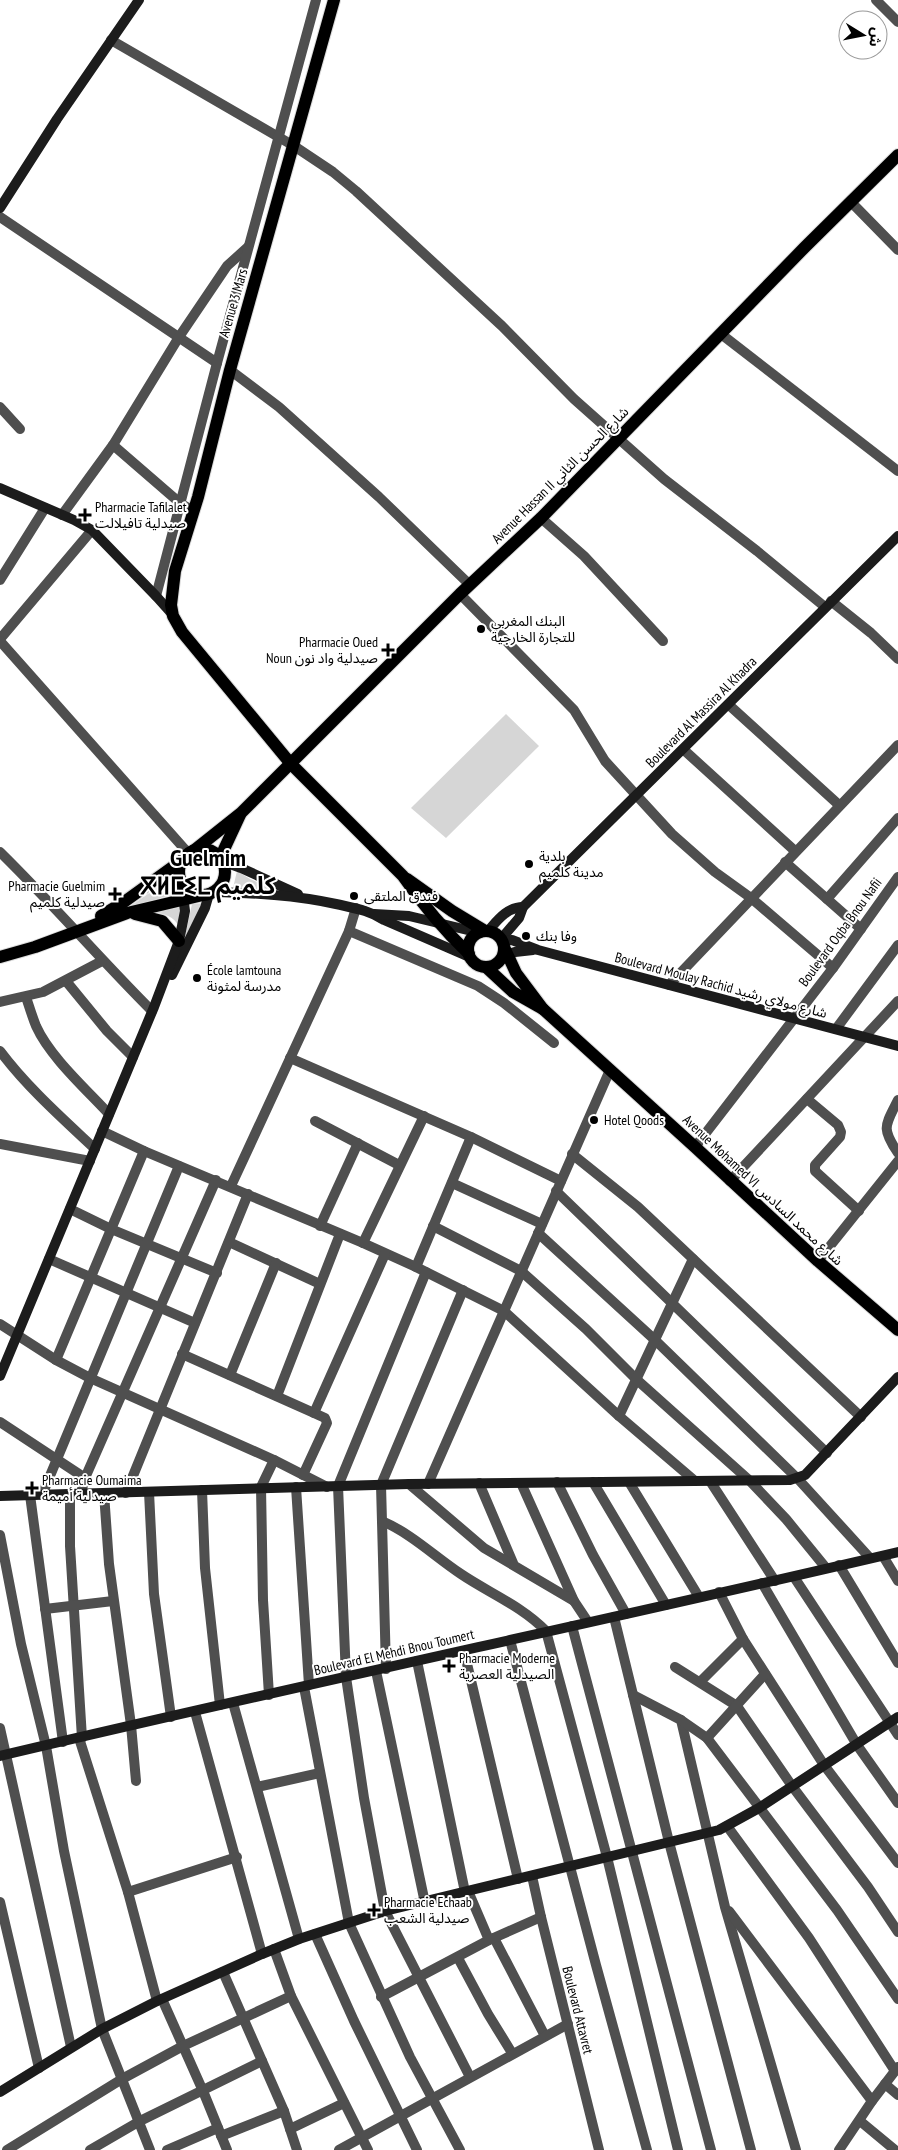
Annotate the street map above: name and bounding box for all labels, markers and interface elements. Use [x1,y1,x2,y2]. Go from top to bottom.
north arrow [838,10,888,60]
text: ش [865,26,886,48]
street label: Avenue 3 Mars [215,266,251,339]
street label: Avenue Hassan II شارع الحسن الثاني [488,403,634,549]
place label: Pharmacie Tafilalet صيدلية تافيلالت [95,498,187,532]
marker: Pharmacie Tafilalet صيدلية تافيلالت [79,509,91,521]
place label: البنك المغربي للتجارة الخارجية [491,612,575,646]
marker: البنك المغربي للتجارة الخارجية [475,623,487,635]
place label: Pharmacie Oued Noun صيدلية واد نون [266,633,378,667]
marker: Pharmacie Oued Noun صيدلية واد نون [382,644,394,656]
street label: Boulevard Al Massira Al Khadra [642,653,760,771]
district label: Guelmim ⴳⵍⵎⵉⵎ كلميم [140,842,277,903]
place label: بلدية مدينة كلميم [539,847,604,883]
marker: بلدية مدينة كلميم [523,858,535,870]
street label: Boulevard Oqba Bnou Nafii [795,874,885,990]
place label: Pharmacie Guelmim صيدلية كلميم [8,877,105,913]
place label: فندق الملتقى [364,887,438,905]
marker: Pharmacie Guelmim صيدلية كلميم [109,888,121,900]
marker: فندق الملتقى [348,890,360,902]
place label: وفا بنك [536,927,577,945]
marker: وفا بنك [520,930,532,942]
street label: Boulevard Moulay Rachid شارع مولاي رشيد [612,948,829,1024]
place label: École lamtouna مدرسة لمثونة [207,961,281,995]
marker: École lamtouna مدرسة لمثونة [191,972,203,984]
place label: Hotel Qoods [604,1111,664,1129]
street label: Avenue Mohamed VI شارع محمد السادس [678,1111,847,1271]
marker: Hotel Qoods [588,1114,600,1126]
place label: Pharmacie Oumaima صيدلية أميمة [42,1471,142,1505]
marker: Pharmacie Oumaima صيدلية أميمة [26,1482,38,1494]
street label: Boulevard El Mehdi Bnou Toumert [312,1625,476,1679]
place label: Pharmacie Moderne الصيدلية العصرية [459,1649,555,1683]
marker: Pharmacie Moderne الصيدلية العصرية [443,1660,455,1672]
place label: Pharmacie Echaab صيدلية الشعب [384,1893,472,1927]
marker: Pharmacie Echaab صيدلية الشعب [368,1904,380,1916]
street label: Boulevard Attavret [558,1964,598,2056]

